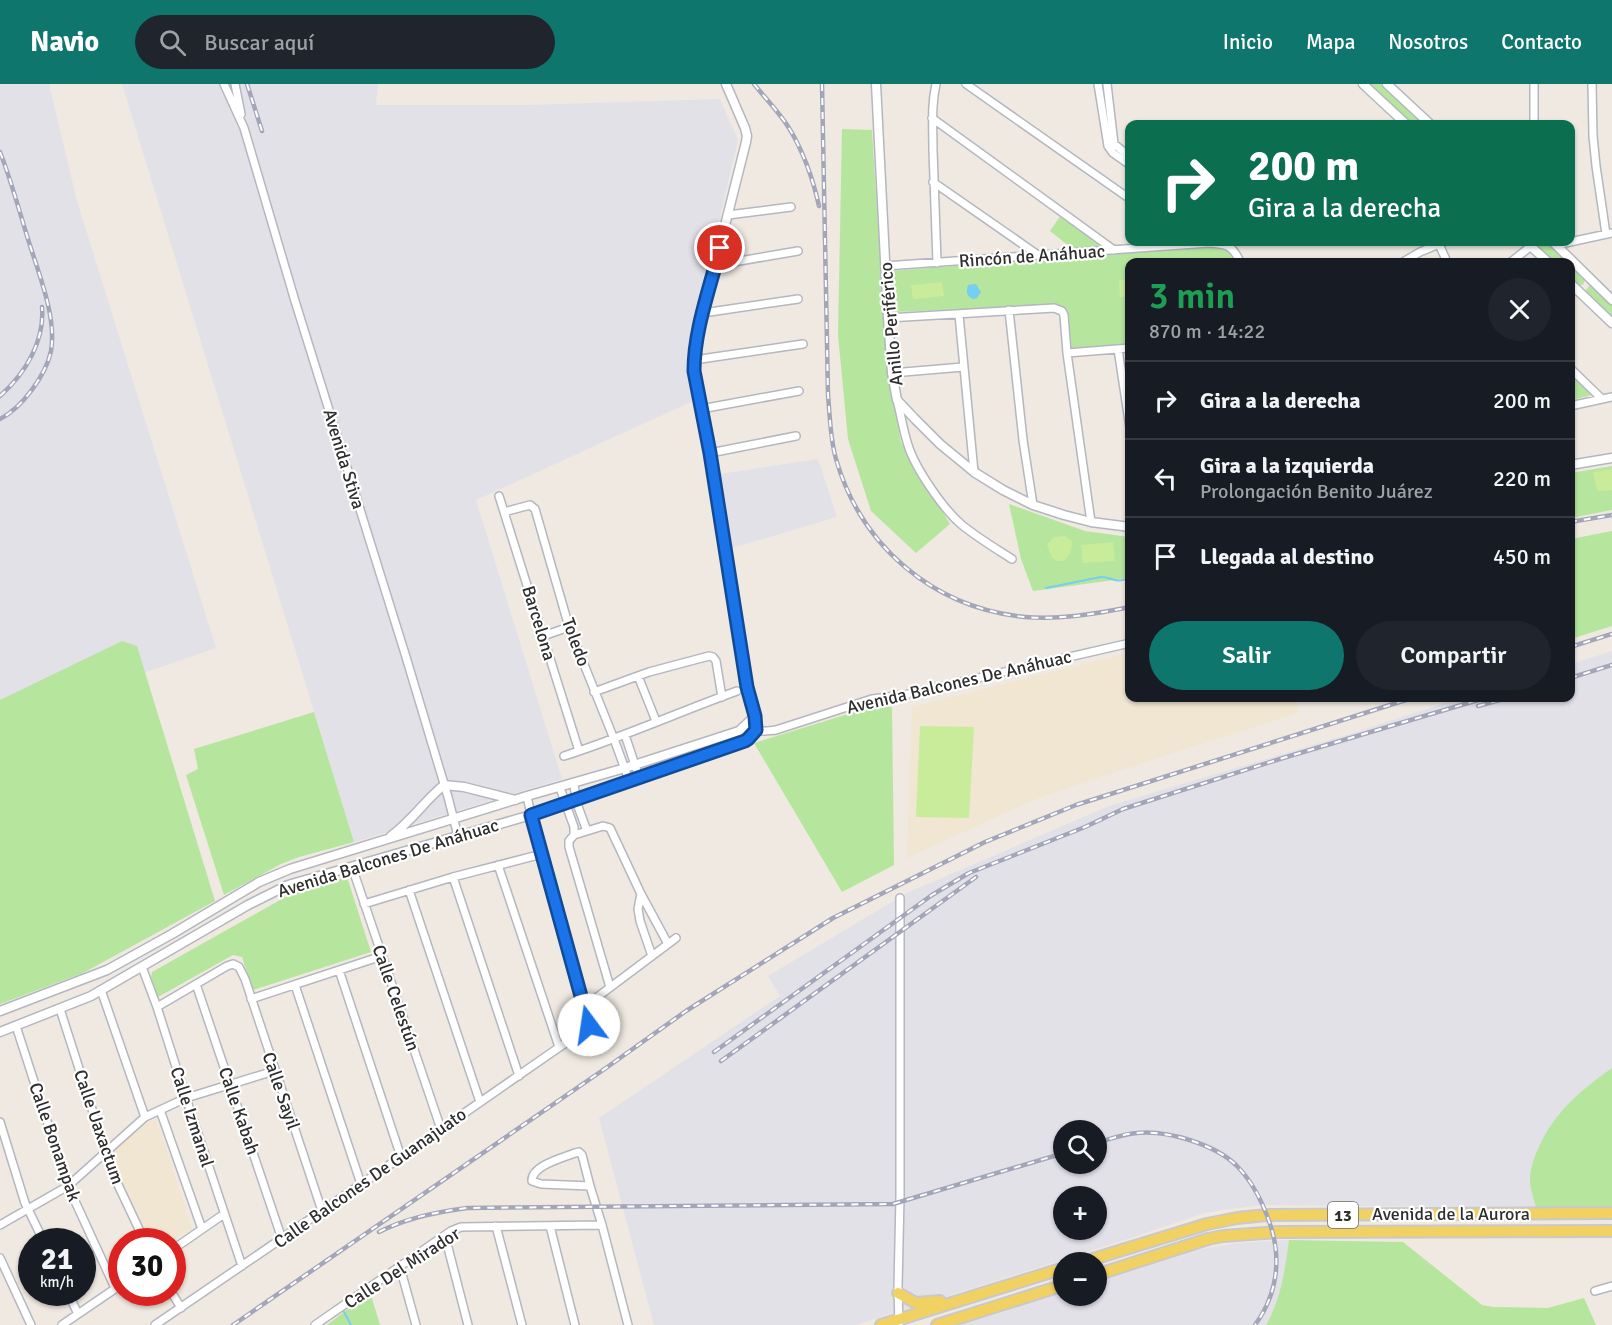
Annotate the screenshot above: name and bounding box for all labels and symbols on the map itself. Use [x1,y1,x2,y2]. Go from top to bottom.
pin [694,222,745,273]
street label: Rincón de Anáhuac [958,240,1106,272]
street label: Anillo Periférico [875,261,907,387]
street label: Avenida Stiva [318,406,370,512]
street label: Barcelona [517,583,561,663]
street label: Toledo [557,615,595,669]
street label: Avenida Balcones De Anáhuac [844,645,1074,719]
street label: Avenida Balcones De Anáhuac [275,814,501,902]
street label: Calle Celestún [368,942,424,1054]
position arrow [557,993,621,1057]
street label: Calle Sayil [257,1049,305,1133]
street label: Calle Izmanal [165,1064,219,1170]
street label: Calle Kabah [214,1064,264,1158]
street label: Calle Uaxactum [69,1067,129,1187]
street label: Calle Bonampak [24,1080,86,1204]
street label: Calle Balcones De Guanajuato [269,1103,471,1253]
road number: 13 [1328,1202,1358,1228]
street label: Avenida de la Aurora [1372,1203,1530,1225]
street label: Calle Del Mirador [340,1222,464,1314]
speed limit sign: 30 [108,1228,186,1306]

